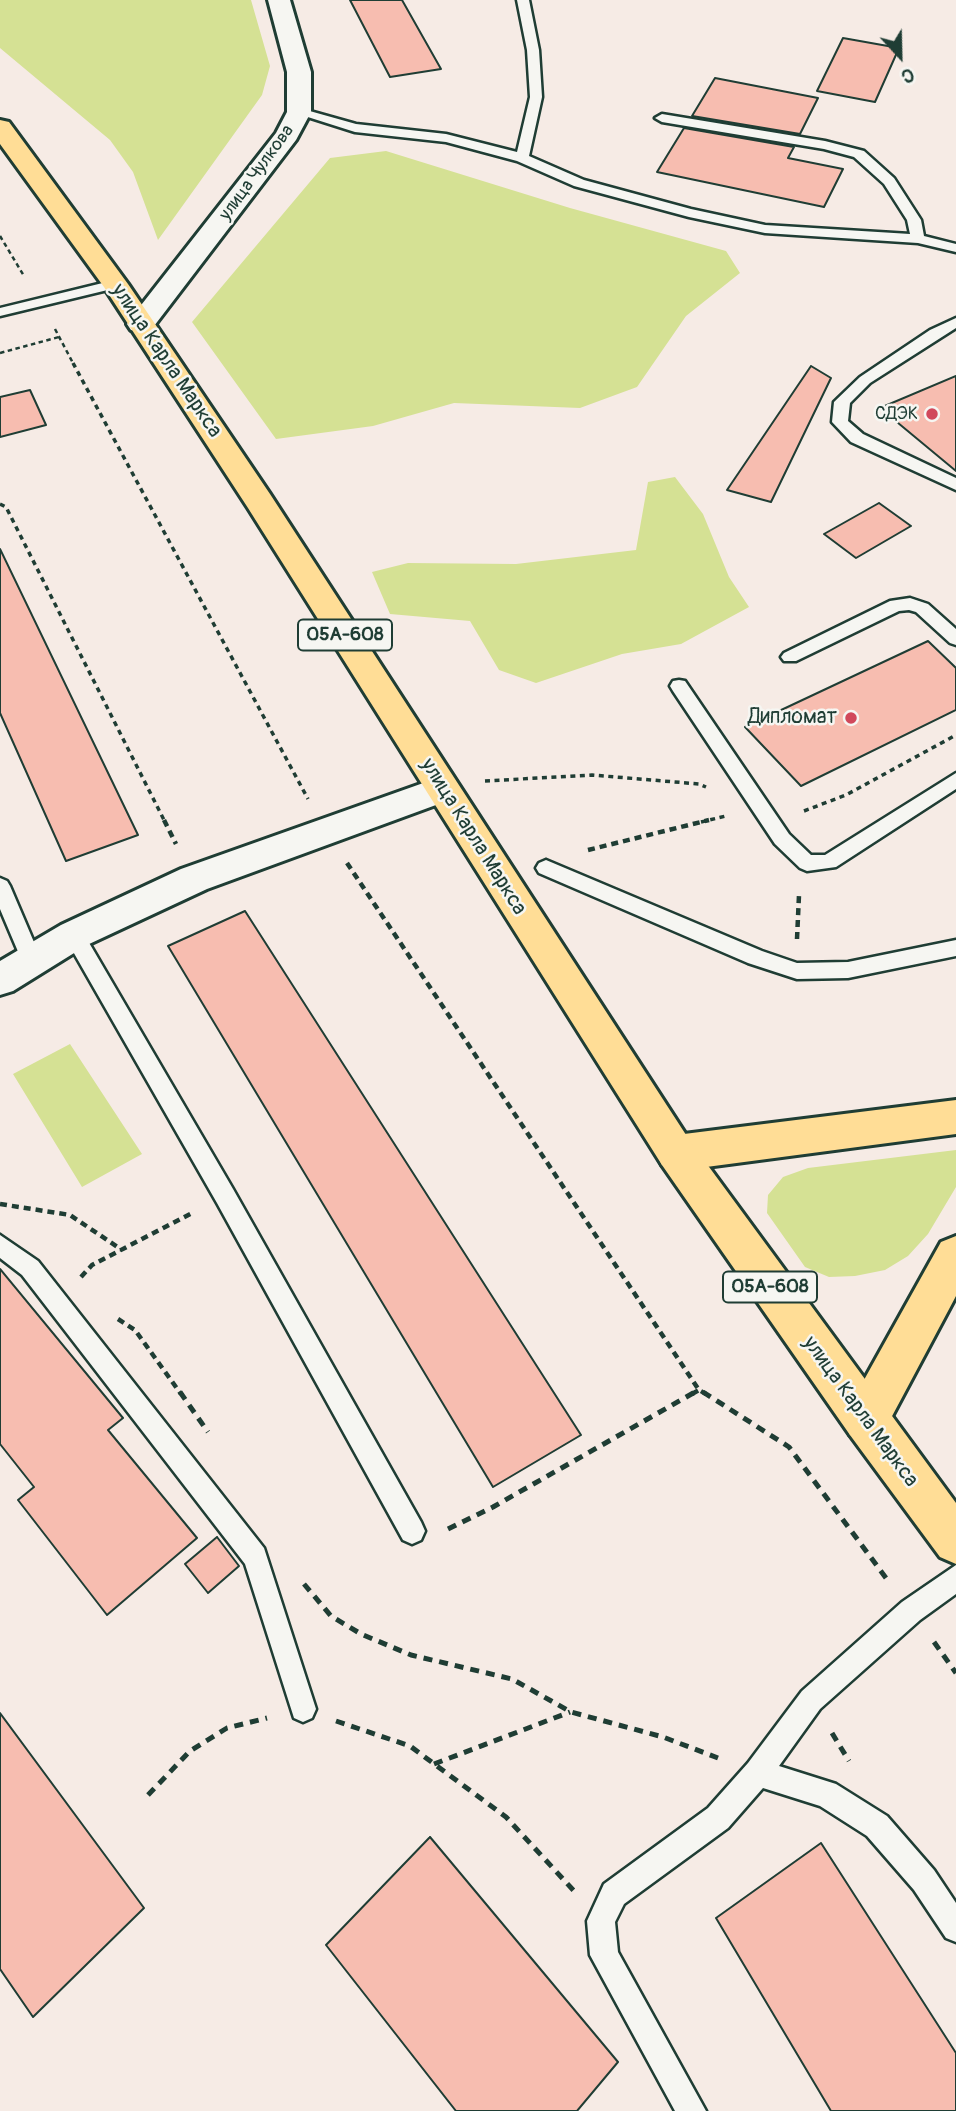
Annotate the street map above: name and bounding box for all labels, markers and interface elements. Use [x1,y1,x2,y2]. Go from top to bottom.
north arrow [865,21,935,91]
text: С [898,62,918,89]
street label: улица Чулкова [215,121,299,225]
street label: улица Карла Маркса [105,279,227,443]
place label: СДЭК [875,403,918,425]
marker: СДЭК [924,406,940,422]
road number: 05А-608 [298,620,392,650]
place label: Дипломат [748,705,837,731]
marker: Дипломат [843,710,859,726]
street label: улица Карла Маркса [415,754,531,920]
road number: 05А-608 [723,1272,817,1302]
street label: улица Карла Маркса [797,1332,923,1492]

